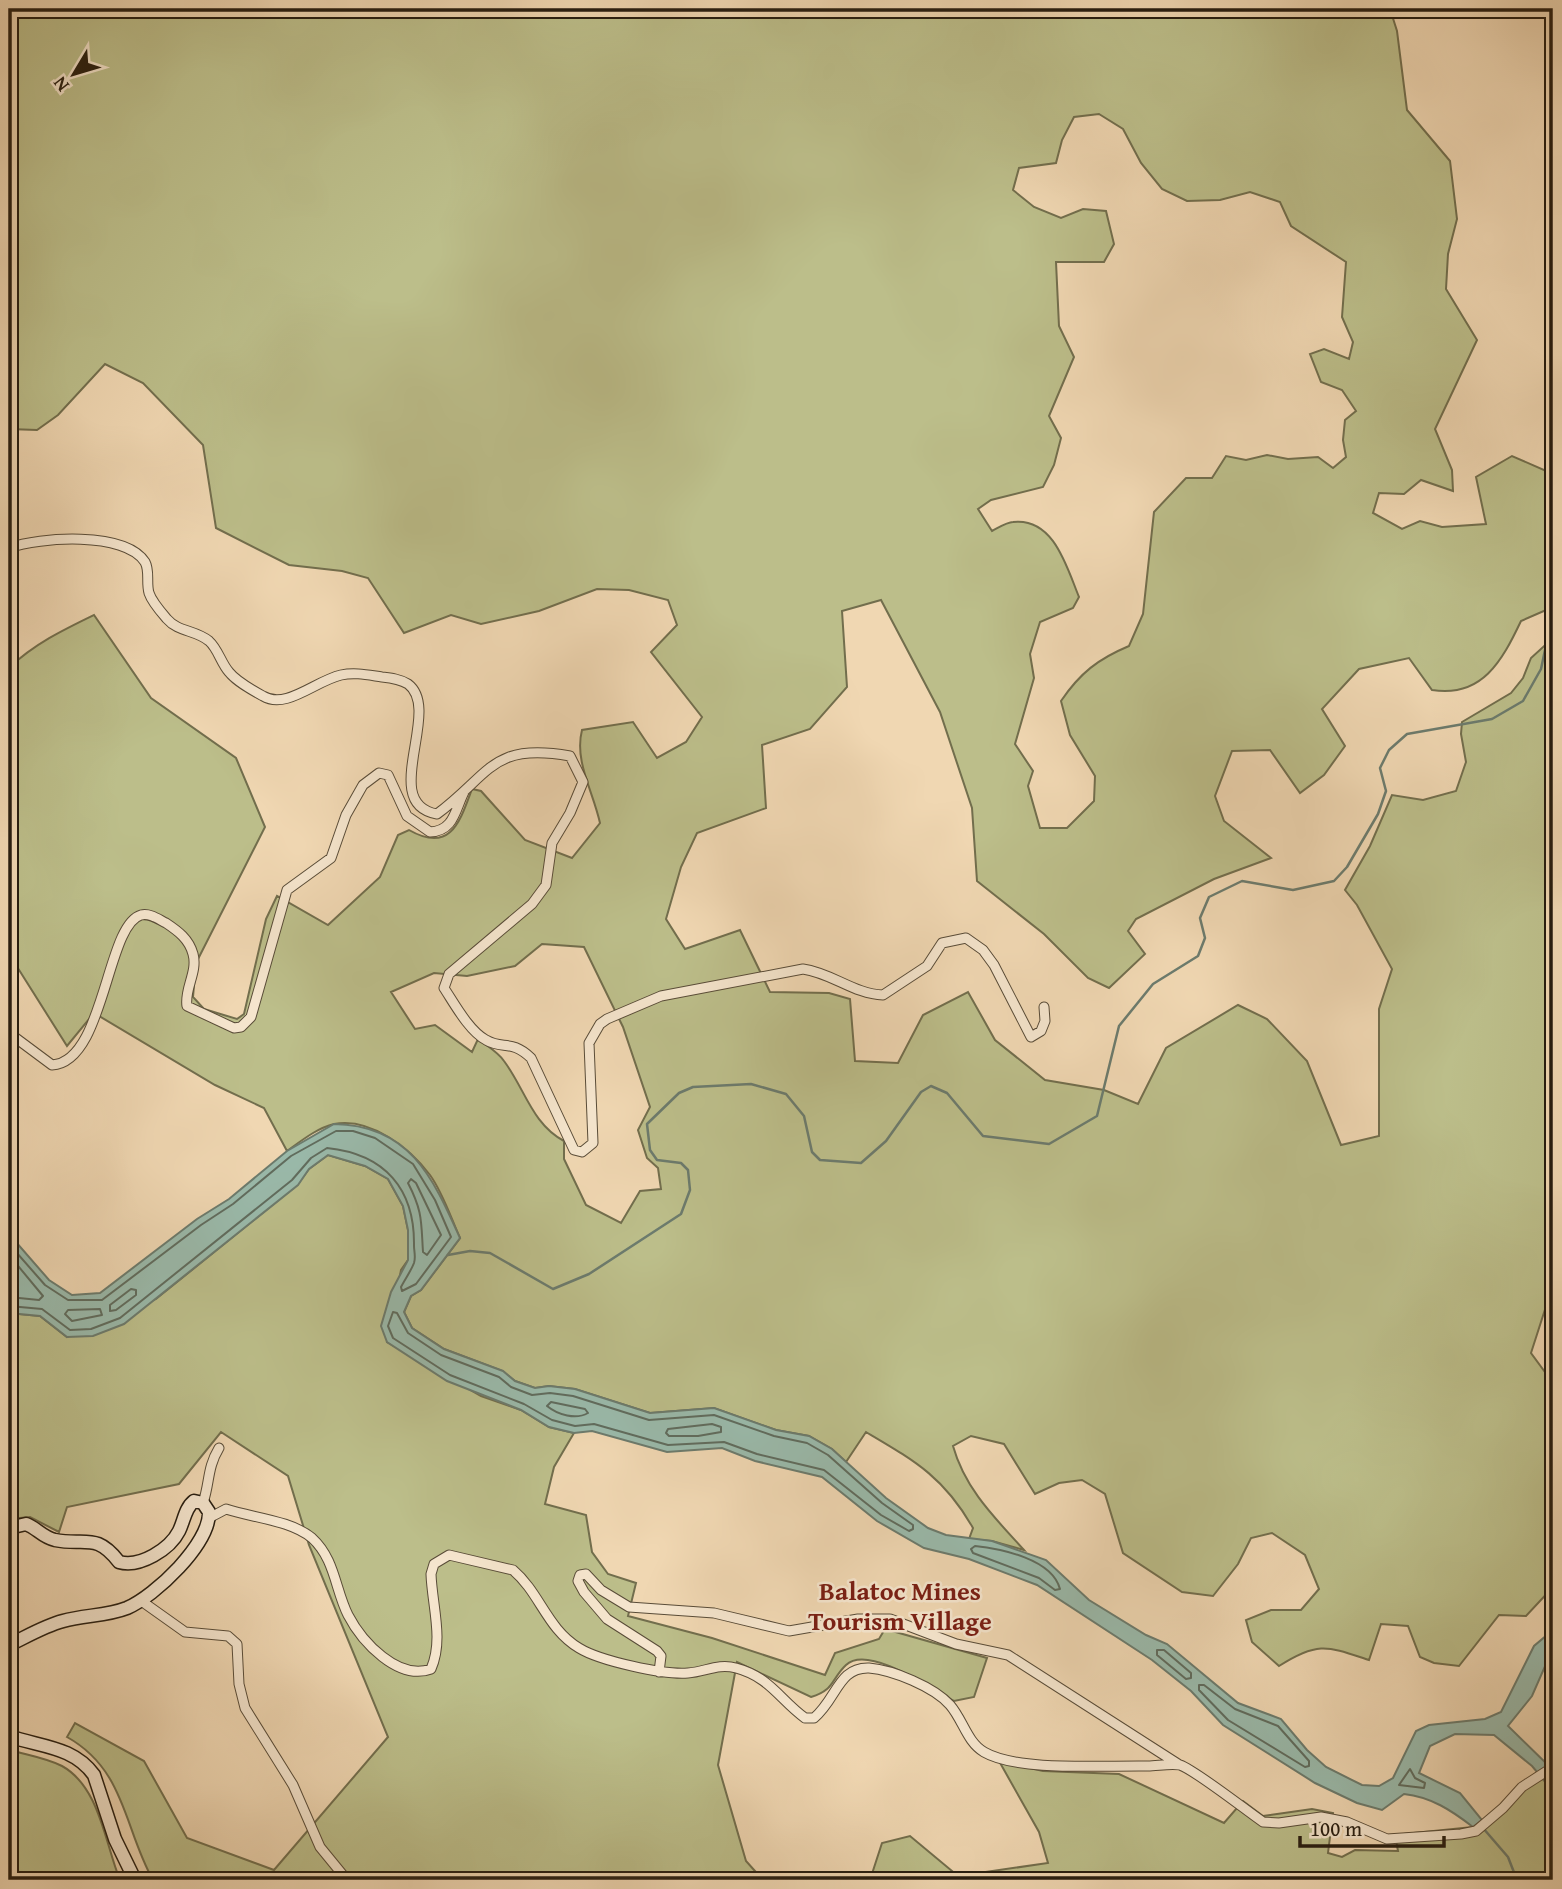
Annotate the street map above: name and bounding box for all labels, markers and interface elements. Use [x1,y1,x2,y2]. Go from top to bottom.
north arrow [38,38,108,108]
text: N [45,71,76,98]
district label: Balatoc Mines Tourism Village [808,1571,992,1640]
scale bar [1300,1805,1443,1849]
text: 100 m [1310,1813,1362,1844]

